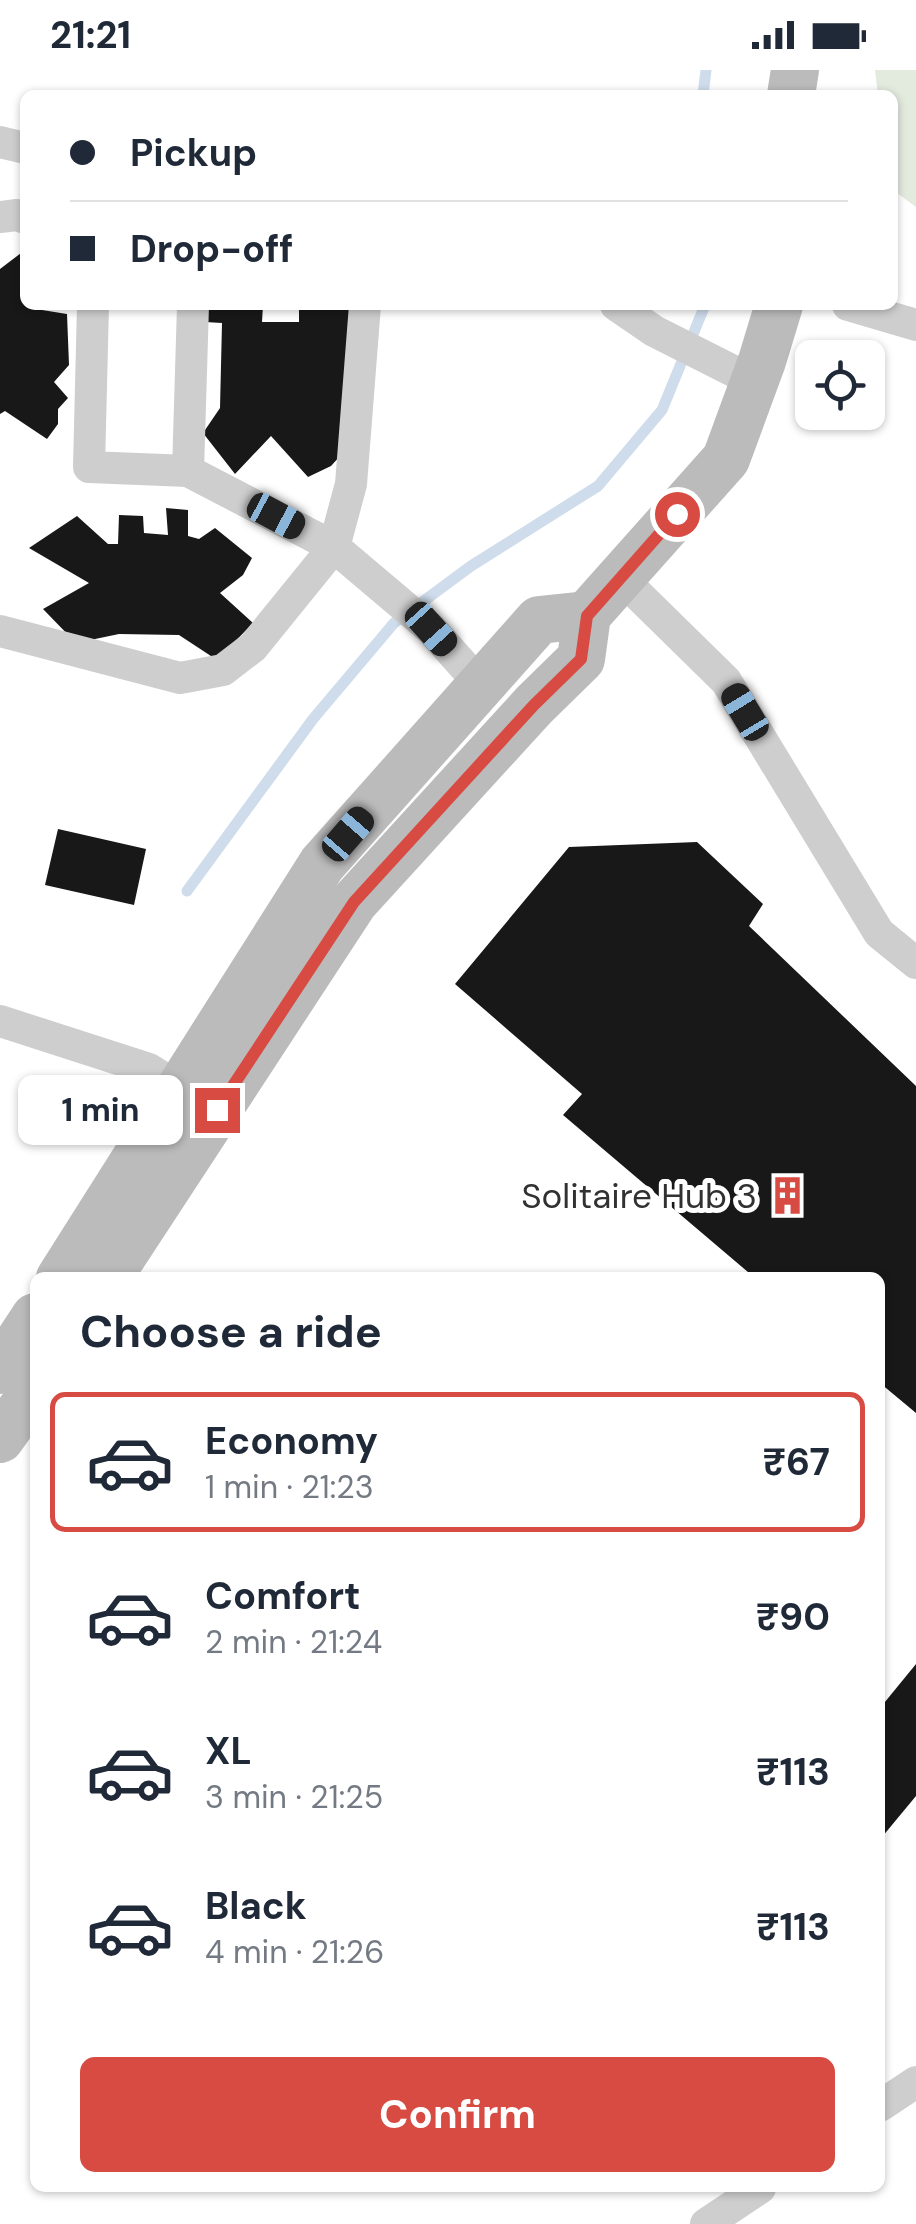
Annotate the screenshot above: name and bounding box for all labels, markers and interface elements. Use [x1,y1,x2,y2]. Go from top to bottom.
text: 21:21 [50,10,131,60]
text: Pickup [130,128,257,178]
text: Drop-off [130,224,293,274]
map controls [795,340,885,430]
button: locate [795,340,885,430]
car [242,489,310,543]
route start [655,492,700,537]
car [400,597,462,661]
car [717,679,773,745]
car [317,802,379,866]
callout: 1 min [17,1075,182,1145]
route end [195,1088,240,1133]
text: 1 min [62,1089,139,1131]
place label: Solitaire Hub 3 [521,1173,757,1219]
building icon: Solitaire Hub 3 [766,1175,808,1217]
text: Choose a ride [80,1302,382,1361]
text: Economy [205,1416,378,1466]
icon: car [85,1417,175,1507]
text: ₹67 [763,1437,830,1487]
text: 1 min · 21:23 [205,1466,374,1508]
text: Comfort [205,1571,361,1621]
icon: car [85,1572,175,1662]
text: ₹90 [756,1592,830,1642]
text: 2 min · 21:24 [205,1621,382,1663]
text: XL [205,1726,252,1776]
icon: car [85,1727,175,1817]
text: ₹113 [756,1747,830,1797]
text: 3 min · 21:25 [205,1776,383,1818]
text: Black [205,1881,307,1931]
icon: car [85,1882,175,1972]
text: ₹113 [756,1902,830,1952]
text: 4 min · 21:26 [205,1931,384,1973]
button: Confirm [80,2057,835,2172]

